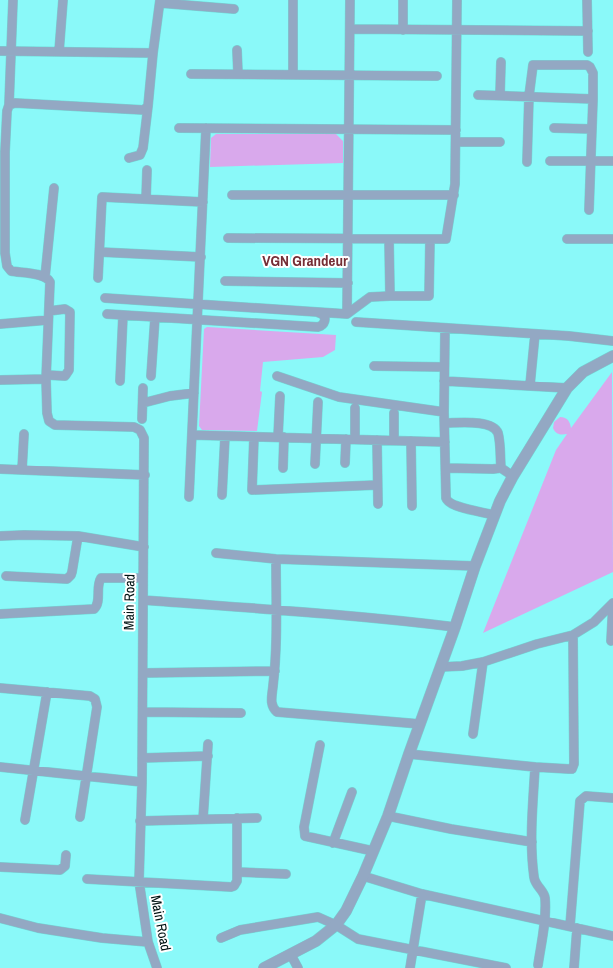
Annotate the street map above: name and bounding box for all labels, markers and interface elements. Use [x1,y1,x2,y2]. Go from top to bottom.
district label: VGN Grandeur [262,250,348,271]
street label: Main Road [120,574,138,630]
street label: Main Road [147,894,175,952]

